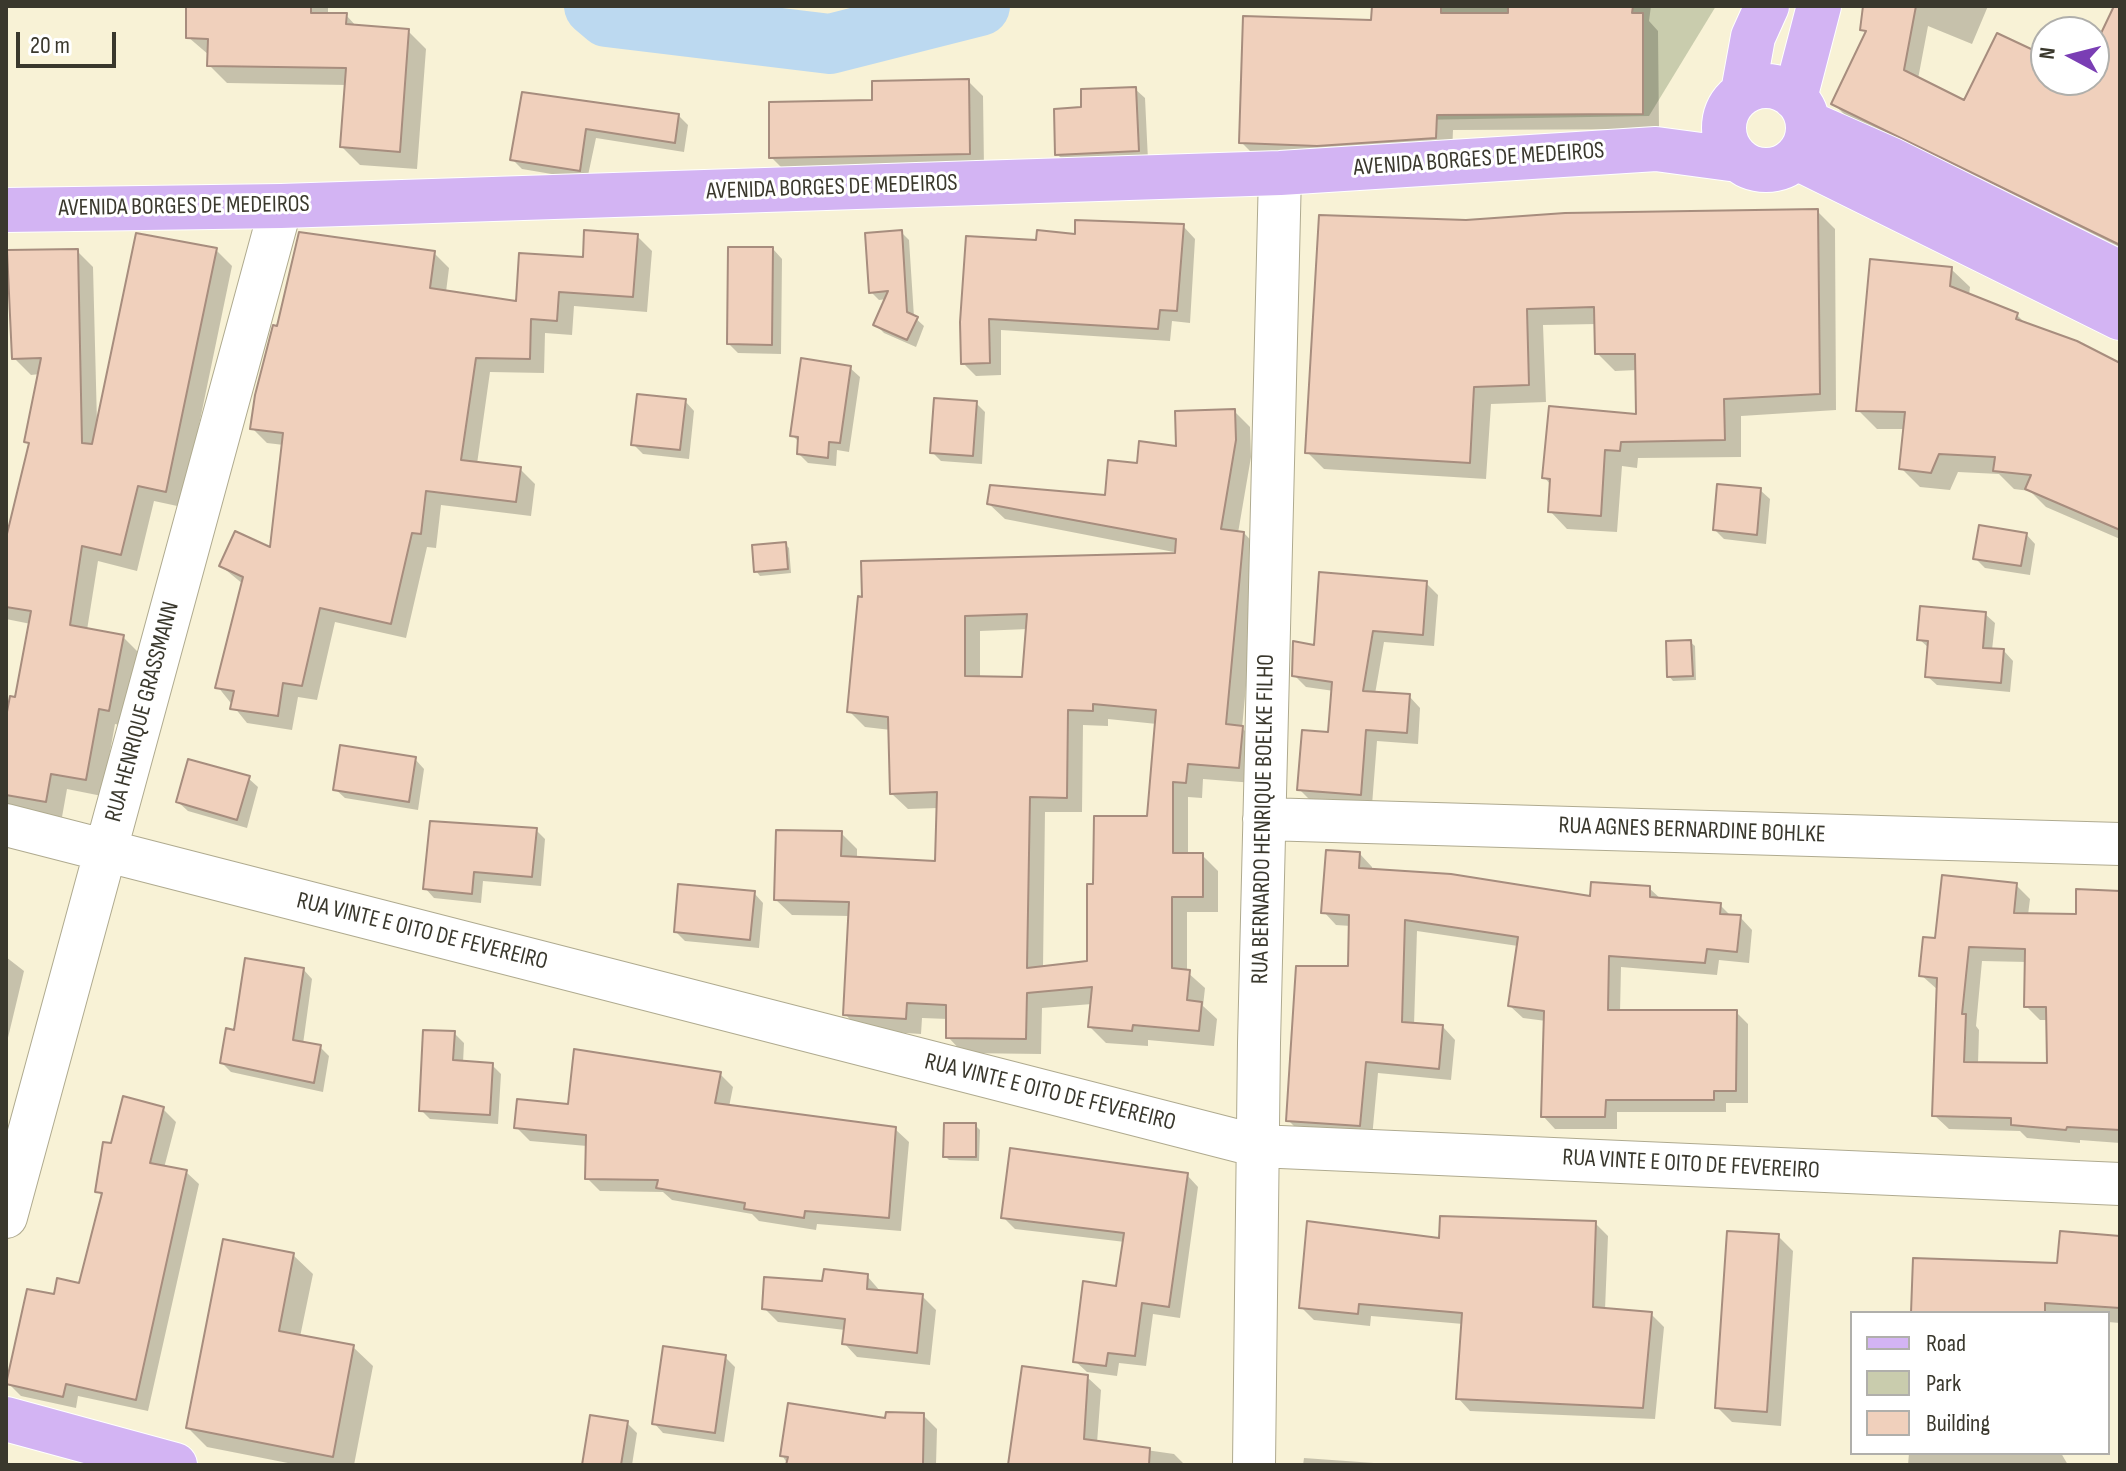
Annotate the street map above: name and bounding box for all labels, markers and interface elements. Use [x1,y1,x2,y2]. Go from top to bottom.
scale bar [20,16,120,66]
north arrow [2030,16,2110,96]
text: 20 m [30,31,70,60]
text: N [2034,46,2062,61]
street label: AVENIDA BORGES DE MEDEIROS [1353,137,1605,183]
street label: AVENIDA BORGES DE MEDEIROS [706,169,958,207]
street label: AVENIDA BORGES DE MEDEIROS [58,190,310,224]
street label: RUA HENRIQUE GRASSMANN [100,599,186,825]
street label: RUA BERNARDO HENRIQUE BOELKE FILHO [1247,654,1281,984]
street label: RUA AGNES BERNARDINE BOHLKE [1558,812,1826,850]
street label: RUA VINTE E OITO DE FEVEREIRO [294,887,550,977]
street label: RUA VINTE E OITO DE FEVEREIRO [922,1048,1178,1138]
street label: RUA VINTE E OITO DE FEVEREIRO [1562,1144,1820,1186]
legend [1850,1311,2110,1455]
text: Road [1926,1329,1966,1358]
text: Park [1926,1369,1961,1398]
text: Building [1926,1409,1990,1438]

